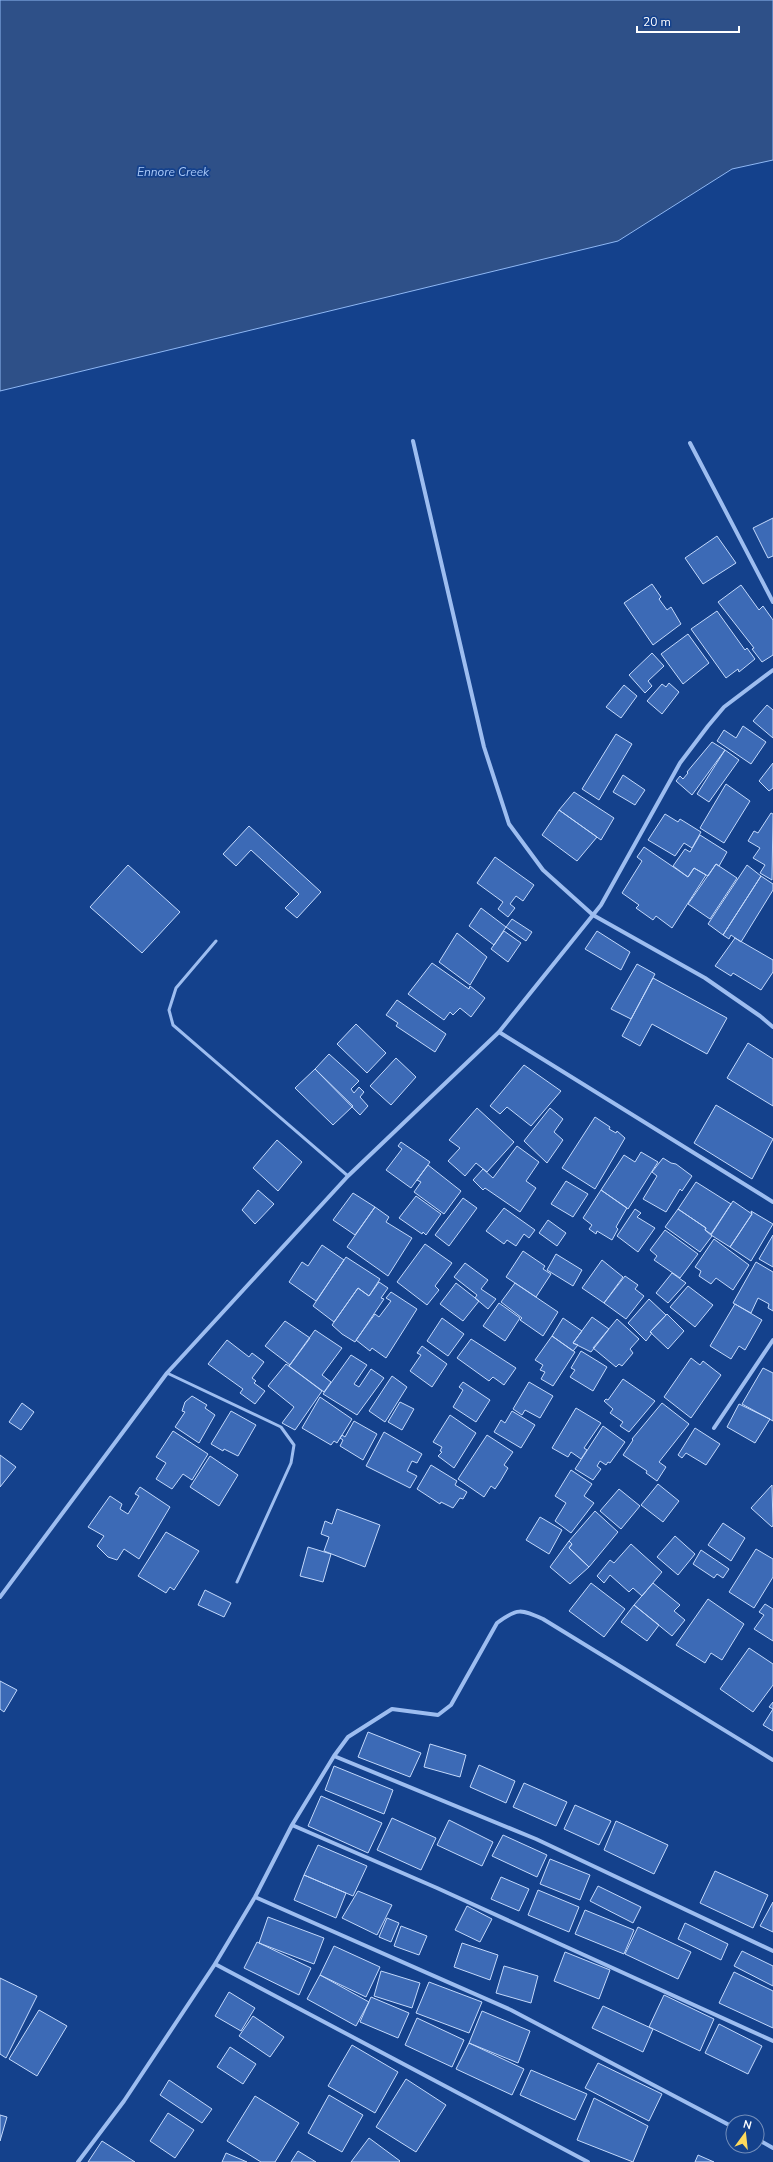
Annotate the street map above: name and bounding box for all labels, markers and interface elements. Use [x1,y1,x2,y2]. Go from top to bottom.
scale bar [637,8,739,34]
text: 20 m [643,14,671,30]
water label: Ennore Creek [137,164,210,180]
north arrow [725,2114,765,2154]
text: N [742,2117,753,2133]

